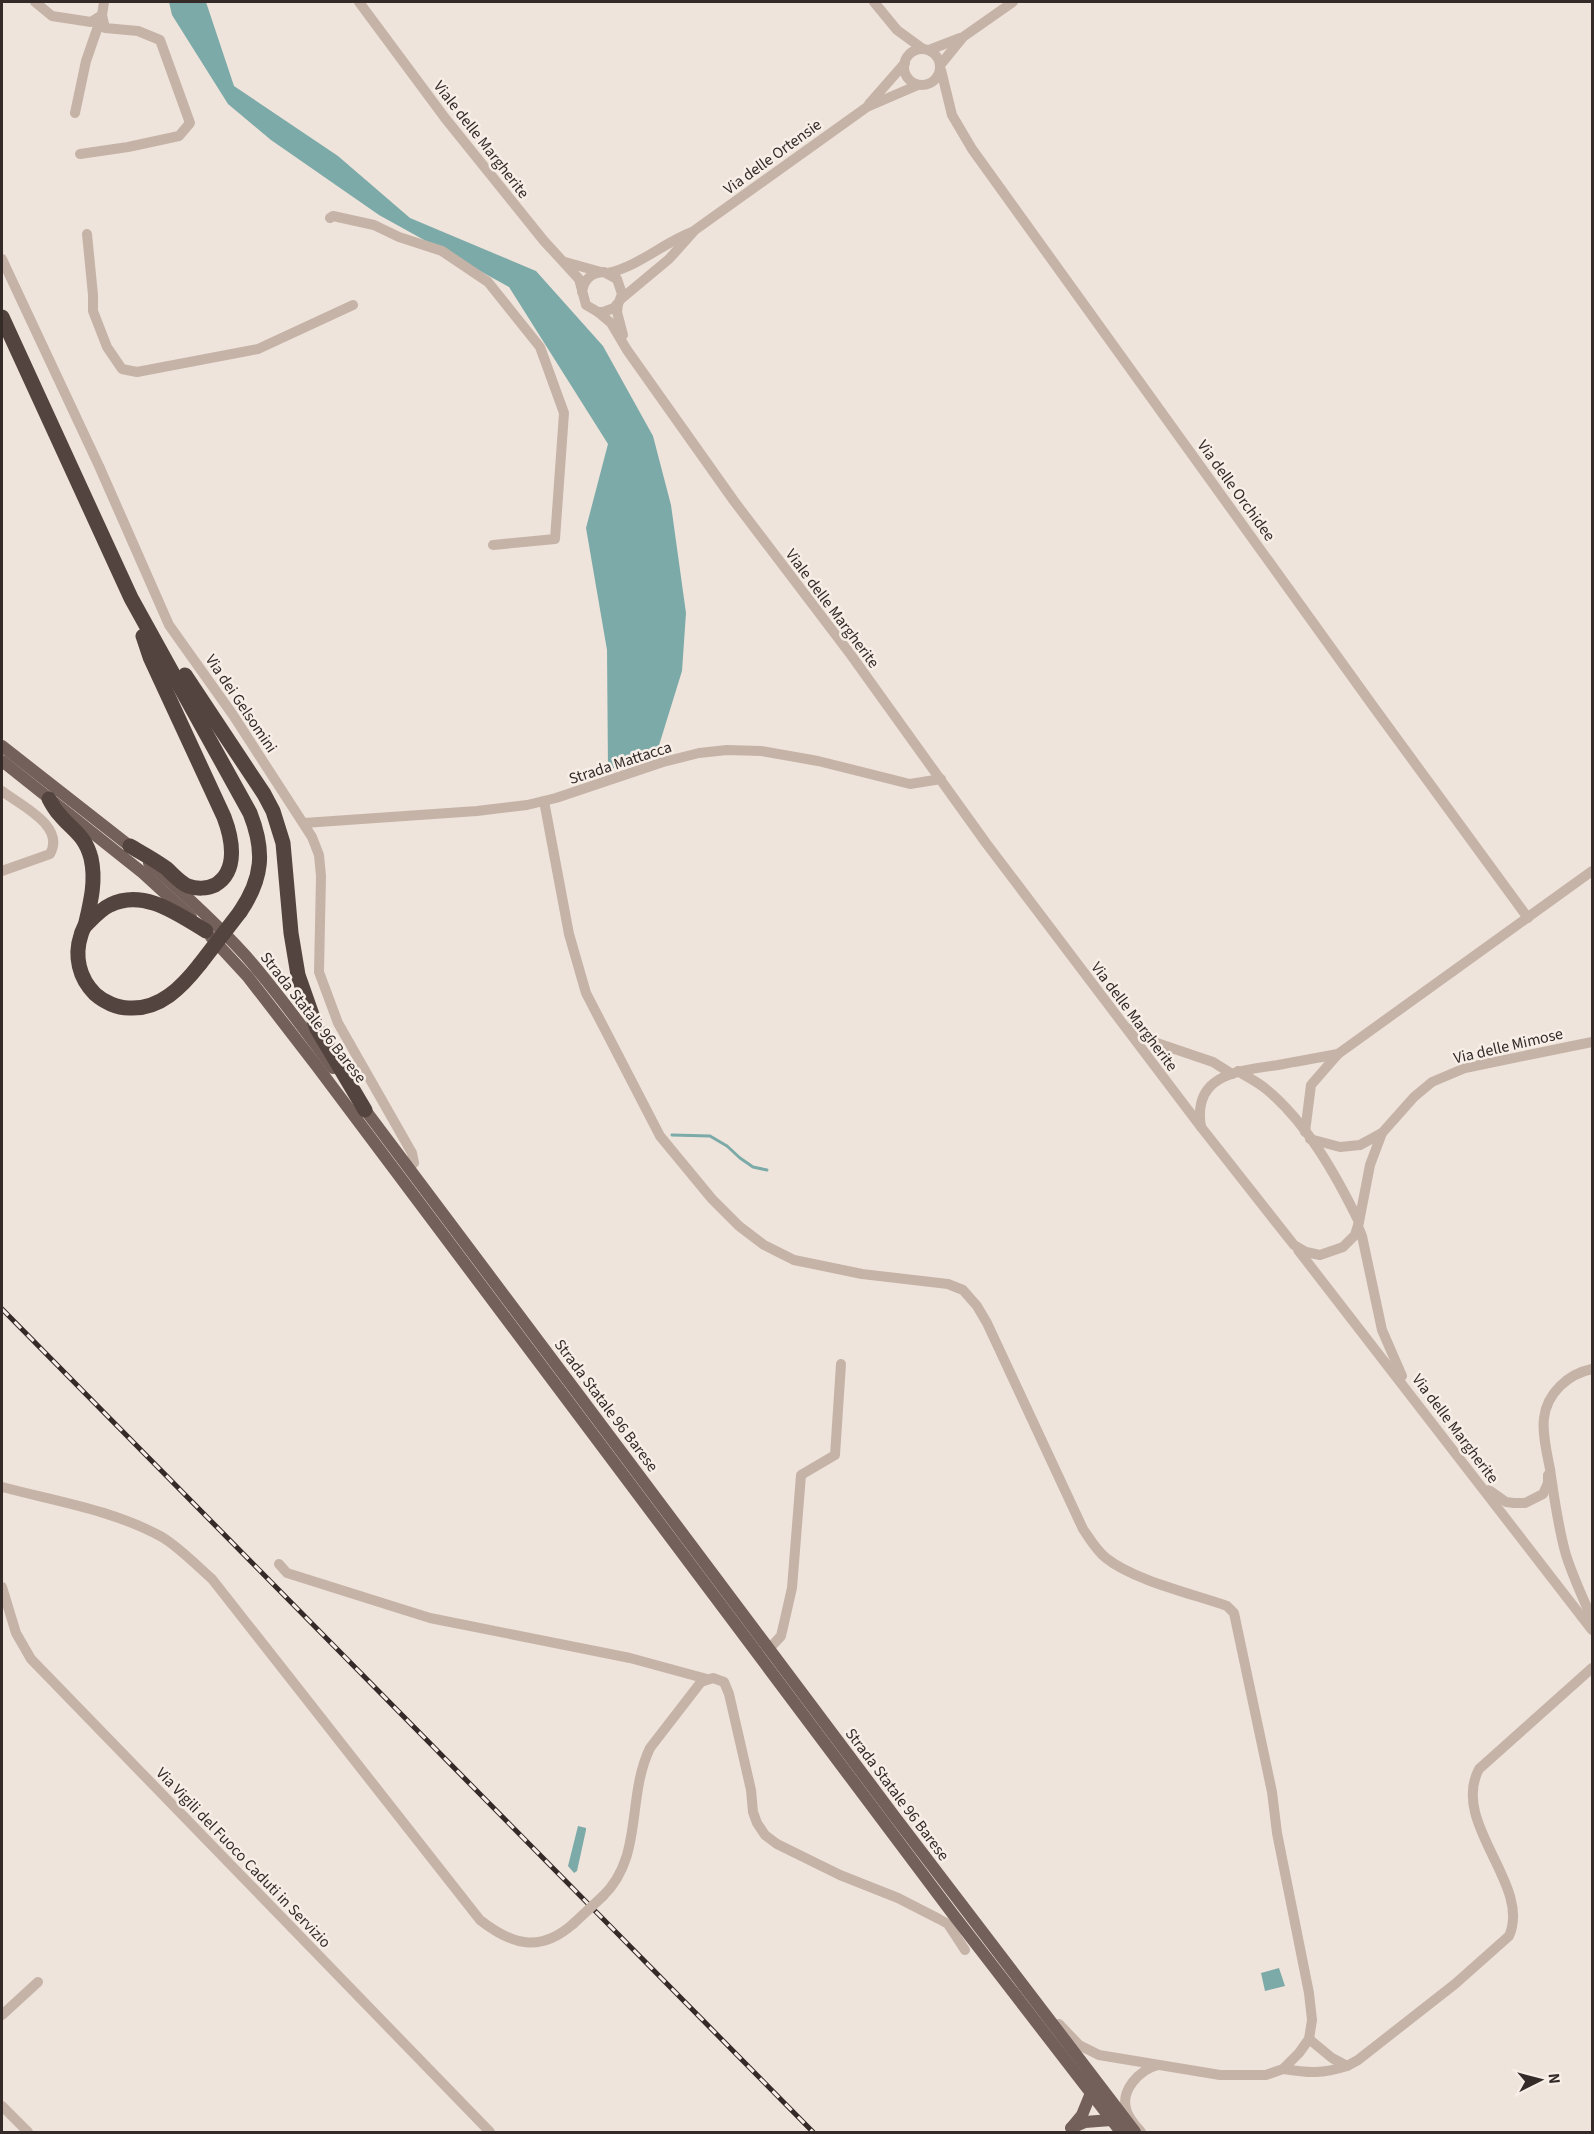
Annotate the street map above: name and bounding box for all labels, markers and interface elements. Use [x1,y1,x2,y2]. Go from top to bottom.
street label: Viale delle Margherite [428,76,534,203]
street label: Via delle Ortensie [719,114,826,200]
street label: Via delle Orchidee [1192,435,1280,546]
street label: Viale delle Margherite [780,544,884,673]
street label: Via dei Gelsomini [200,650,282,757]
street label: Strada Mattacca [566,736,675,790]
street label: Strada Statale 96 Barese [255,947,371,1088]
street label: Via delle Margherite [1086,957,1183,1076]
street label: Via delle Mimose [1451,1023,1565,1069]
street label: Strada Statale 96 Barese [549,1335,663,1477]
street label: Via delle Margherite [1407,1369,1504,1488]
street label: Strada Statale 96 Barese [840,1724,954,1866]
street label: Via Vigili del Fuoco Caduti in Servizio [151,1763,336,1953]
north arrow [1510,2050,1570,2110]
text: N [1542,2072,1565,2085]

